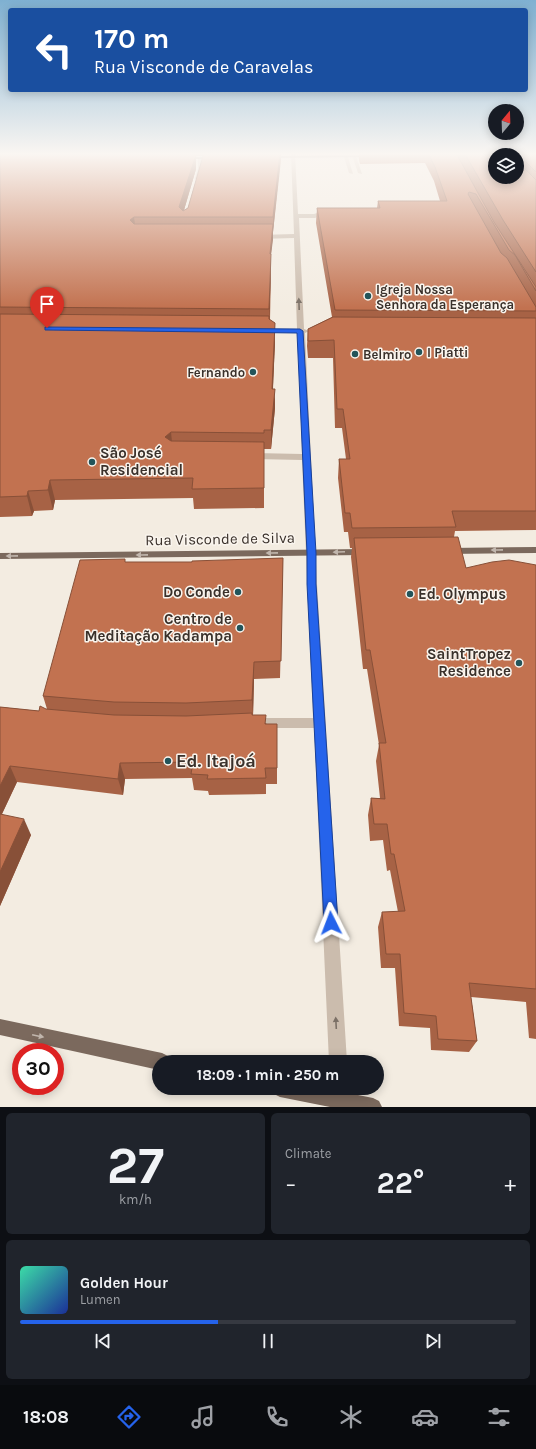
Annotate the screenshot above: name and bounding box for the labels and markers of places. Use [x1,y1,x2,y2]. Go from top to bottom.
place label: Igreja Nossa Senhora da Esperança [376,282,514,312]
pin [30,287,64,328]
marker: Igreja Nossa Senhora da Esperança [363,291,373,301]
place label: I Piatti [427,345,468,360]
place label: Belmiro [363,347,411,362]
marker: I Piatti [414,347,424,357]
marker: Belmiro [350,349,360,359]
place label: Fernando [187,365,245,380]
marker: Fernando [248,367,258,377]
place label: São José Residencial [100,444,183,479]
marker: São José Residencial [87,457,97,467]
place label: Do Conde [163,583,230,601]
place label: Ed. Olympus [418,585,506,603]
marker: Do Conde [233,587,243,597]
marker: Ed. Olympus [405,589,415,599]
place label: Centro de Meditação Kadampa [84,610,232,645]
marker: Centro de Meditação Kadampa [235,623,245,633]
place label: SaintTropez Residence [427,645,511,680]
marker: SaintTropez Residence [514,658,524,668]
place label: Ed. Itajoá [176,750,256,772]
marker: Ed. Itajoá [163,756,173,766]

